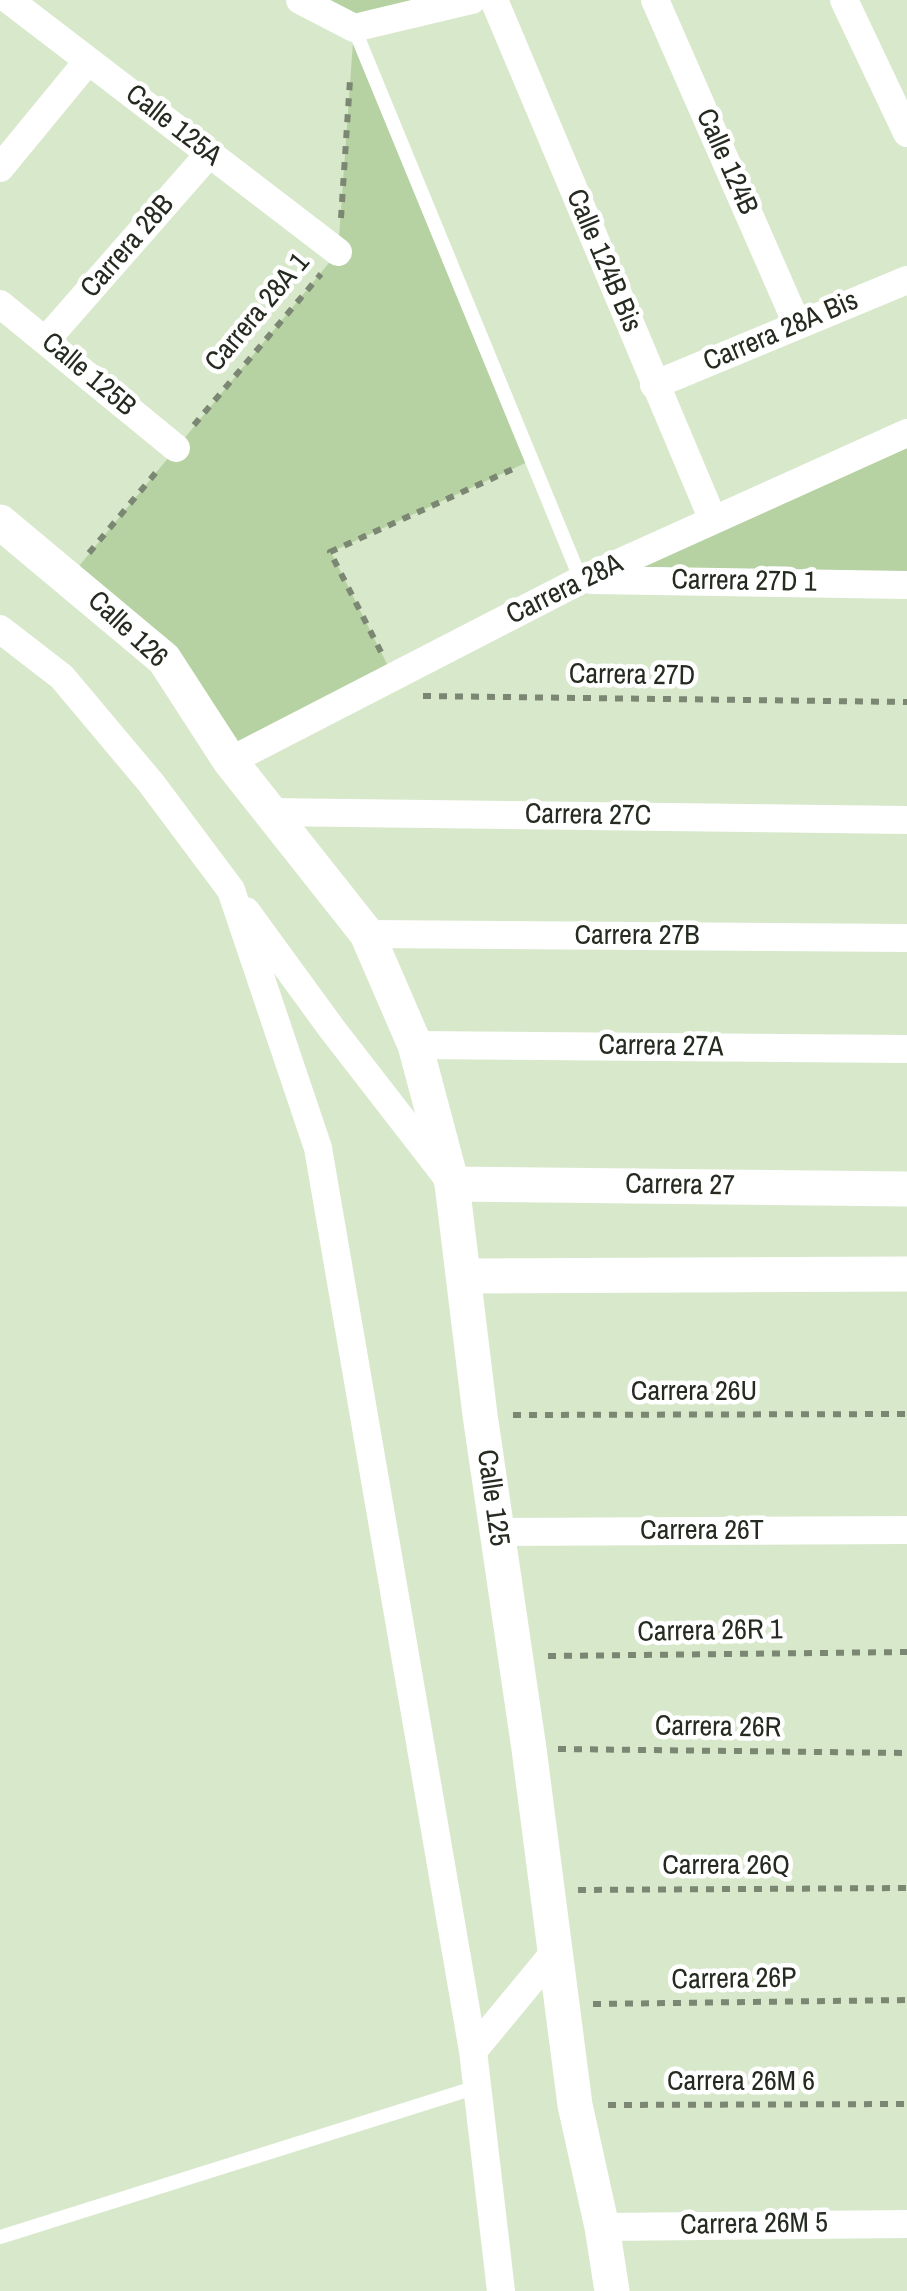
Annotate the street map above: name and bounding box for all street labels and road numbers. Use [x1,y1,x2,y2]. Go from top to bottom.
street label: Calle 125A [118,78,228,174]
street label: Calle 124B [688,104,764,220]
street label: Calle 124B Bis [558,185,648,337]
street label: Carrera 28B [74,189,182,305]
street label: Carrera 28A 1 [199,247,317,379]
street label: Carrera 28A Bis [699,284,863,380]
street label: Calle 125B [34,326,142,424]
street label: Carrera 28A [501,547,629,633]
street label: Carrera 27D 1 [671,564,817,600]
street label: Calle 126 [80,585,174,675]
street label: Carrera 27D [569,658,695,694]
street label: Carrera 27C [525,798,651,834]
street label: Carrera 27B [574,919,700,953]
street label: Carrera 27A [598,1029,724,1065]
street label: Carrera 27 [625,1168,735,1204]
street label: Carrera 26U [631,1375,757,1409]
street label: Calle 125 [469,1448,515,1548]
street label: Carrera 26T [640,1514,764,1548]
street label: Carrera 26R 1 [637,1614,783,1650]
street label: Carrera 26R [655,1710,781,1746]
street label: Carrera 26Q [662,1849,790,1883]
street label: Carrera 26P [671,1962,797,1998]
street label: Carrera 26M 6 [667,2065,815,2099]
street label: Carrera 26M 5 [680,2207,828,2243]

